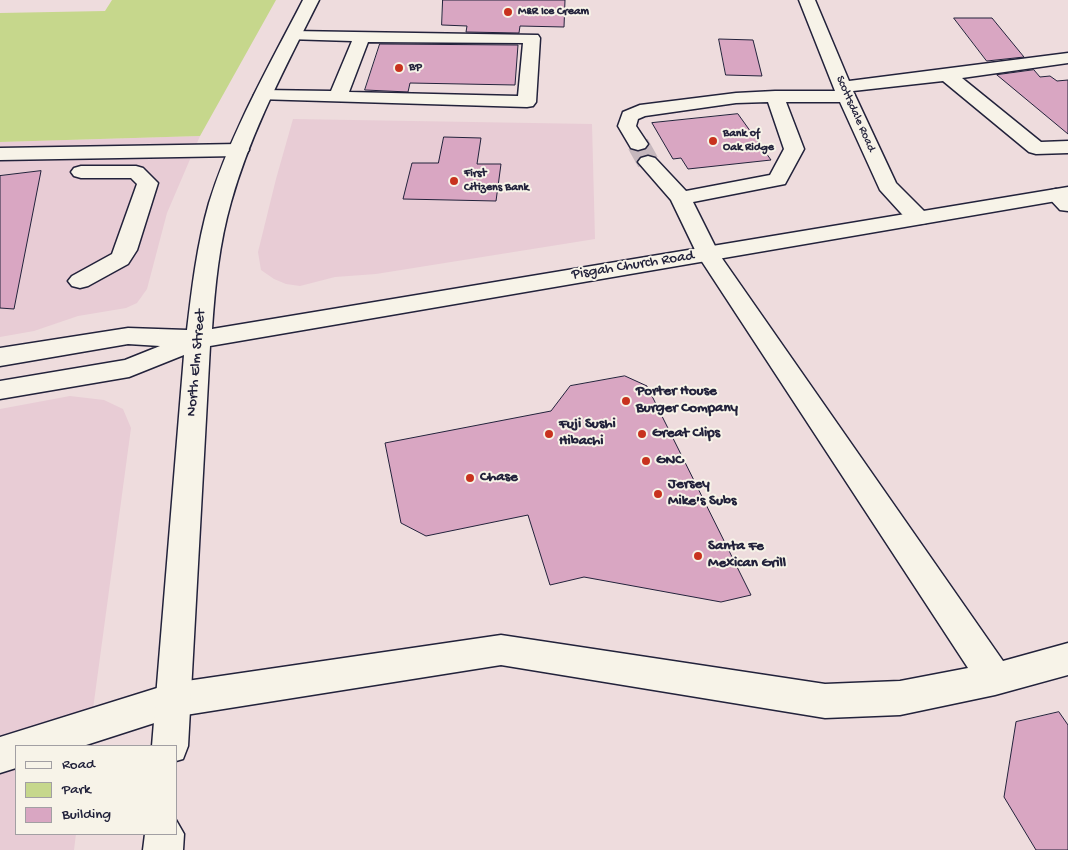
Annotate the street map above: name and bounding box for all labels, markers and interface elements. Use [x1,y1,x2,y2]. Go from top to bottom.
place label: M&R Ice Cream [518,5,589,19]
marker: M&R Ice Cream [502,6,514,18]
place label: BP [409,61,422,75]
marker: BP [393,62,405,74]
street label: Scottsdale Road [832,74,878,154]
place label: Bank of Oak Ridge [723,127,774,155]
marker: Bank of Oak Ridge [707,135,719,147]
place label: First Citizens Bank [464,167,529,195]
marker: First Citizens Bank [448,175,460,187]
street label: Pisgah Church Road [571,247,695,285]
street label: North Elm Street [183,309,211,417]
place label: Porter House Burger Company [636,383,738,418]
marker: Porter House Burger Company [620,395,632,407]
place label: Fuji Sushi Hibachi [559,416,616,451]
place label: Great Clips [652,425,720,443]
marker: Fuji Sushi Hibachi [543,428,555,440]
marker: Great Clips [636,428,648,440]
place label: GNC [656,452,683,470]
marker: GNC [640,455,652,467]
place label: Chase [480,469,518,487]
marker: Chase [464,472,476,484]
place label: Jersey Mike's Subs [668,476,736,511]
marker: Jersey Mike's Subs [652,488,664,500]
place label: Santa Fe Mexican Grill [708,538,786,573]
marker: Santa Fe Mexican Grill [692,550,704,562]
legend [15,745,178,835]
text: Road [62,756,95,774]
text: Park [62,781,91,799]
text: Building [62,806,111,824]

